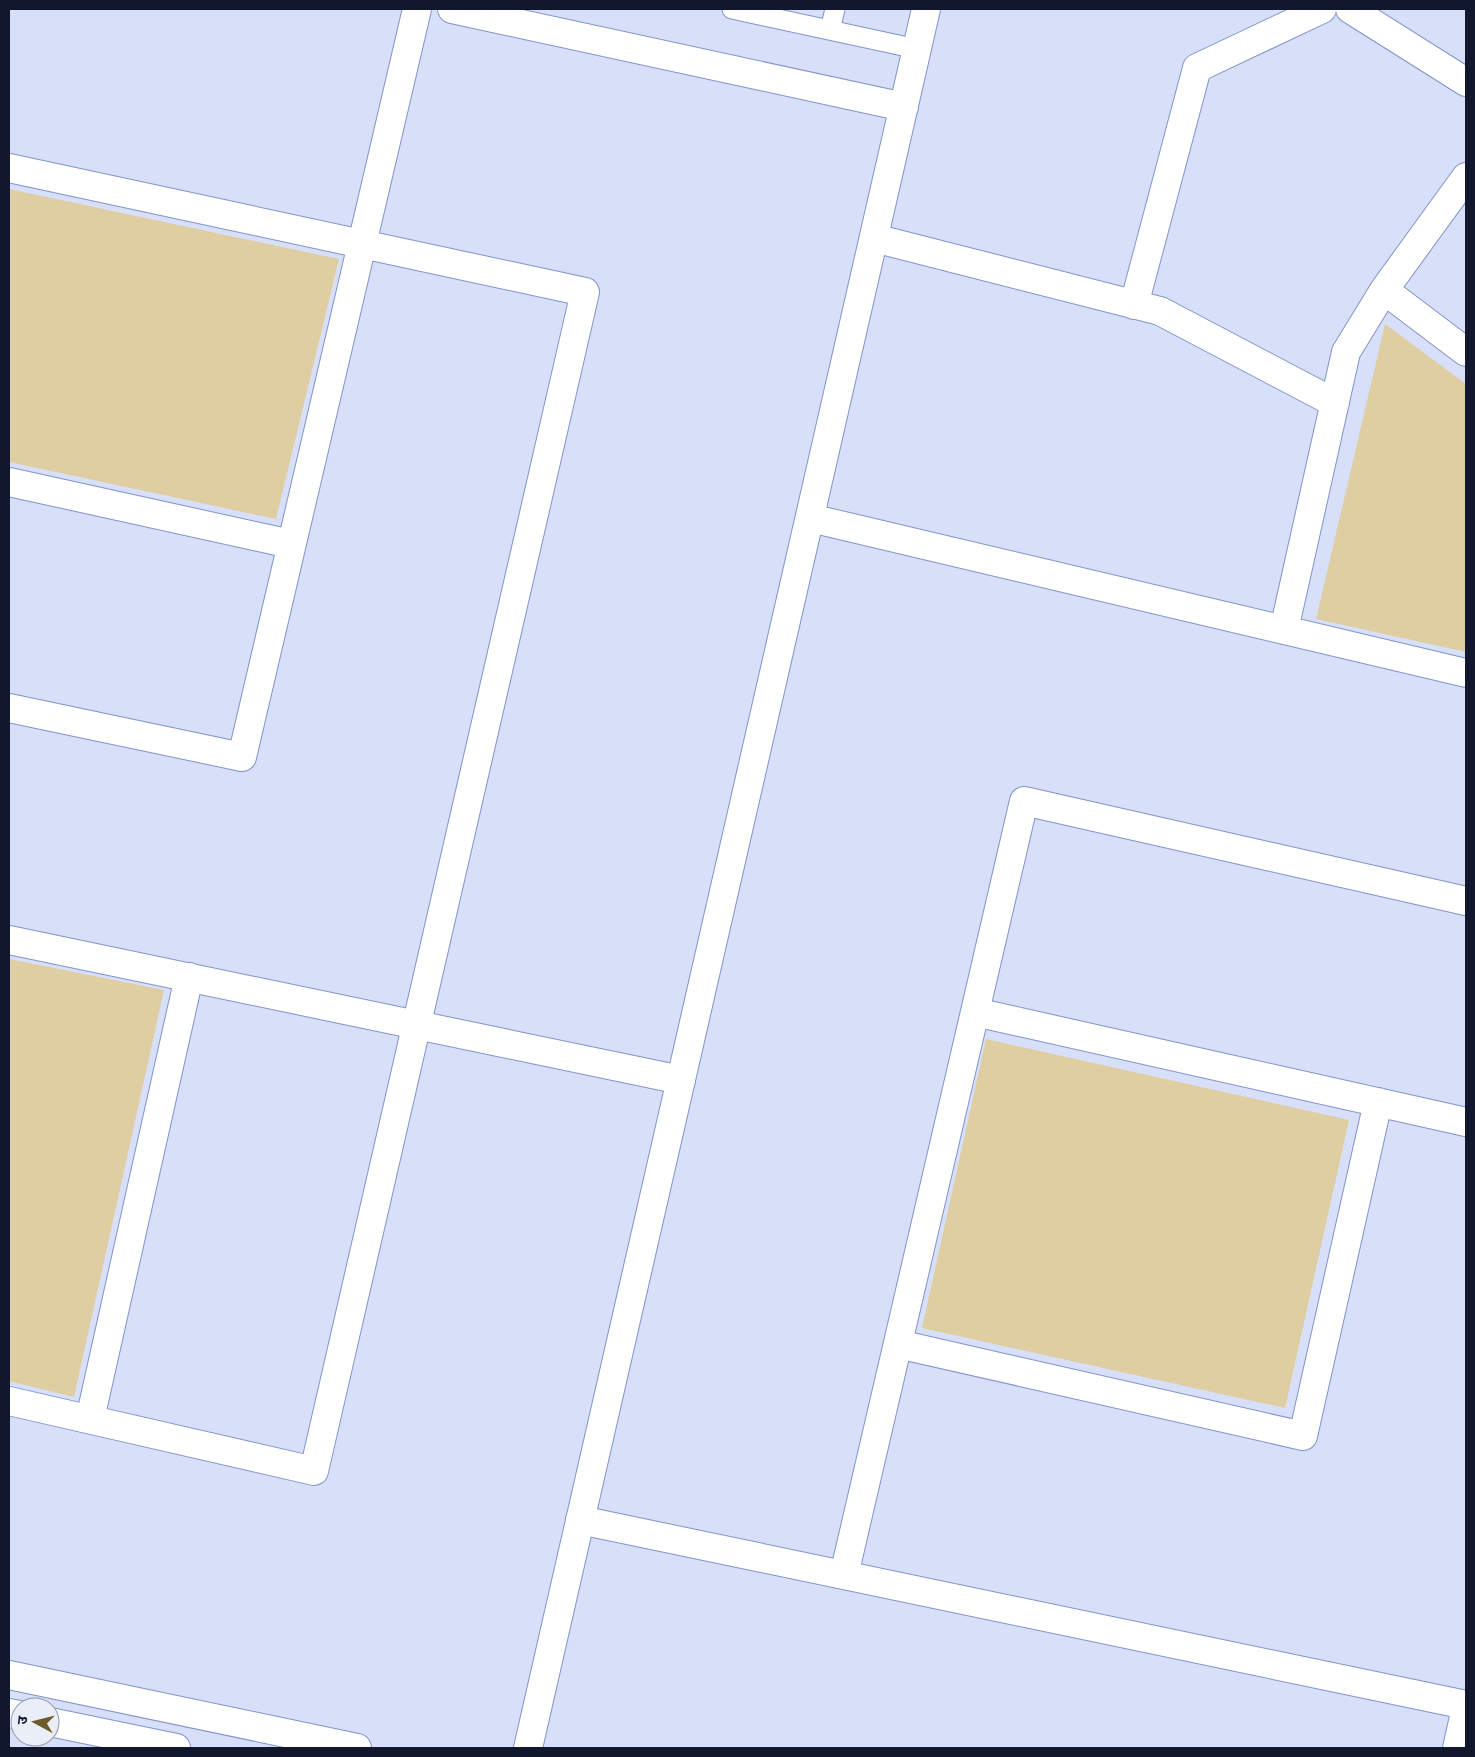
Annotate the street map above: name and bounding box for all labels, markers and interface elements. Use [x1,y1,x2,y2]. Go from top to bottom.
north arrow [10,1697,60,1747]
text: उ [12,1714,32,1726]

